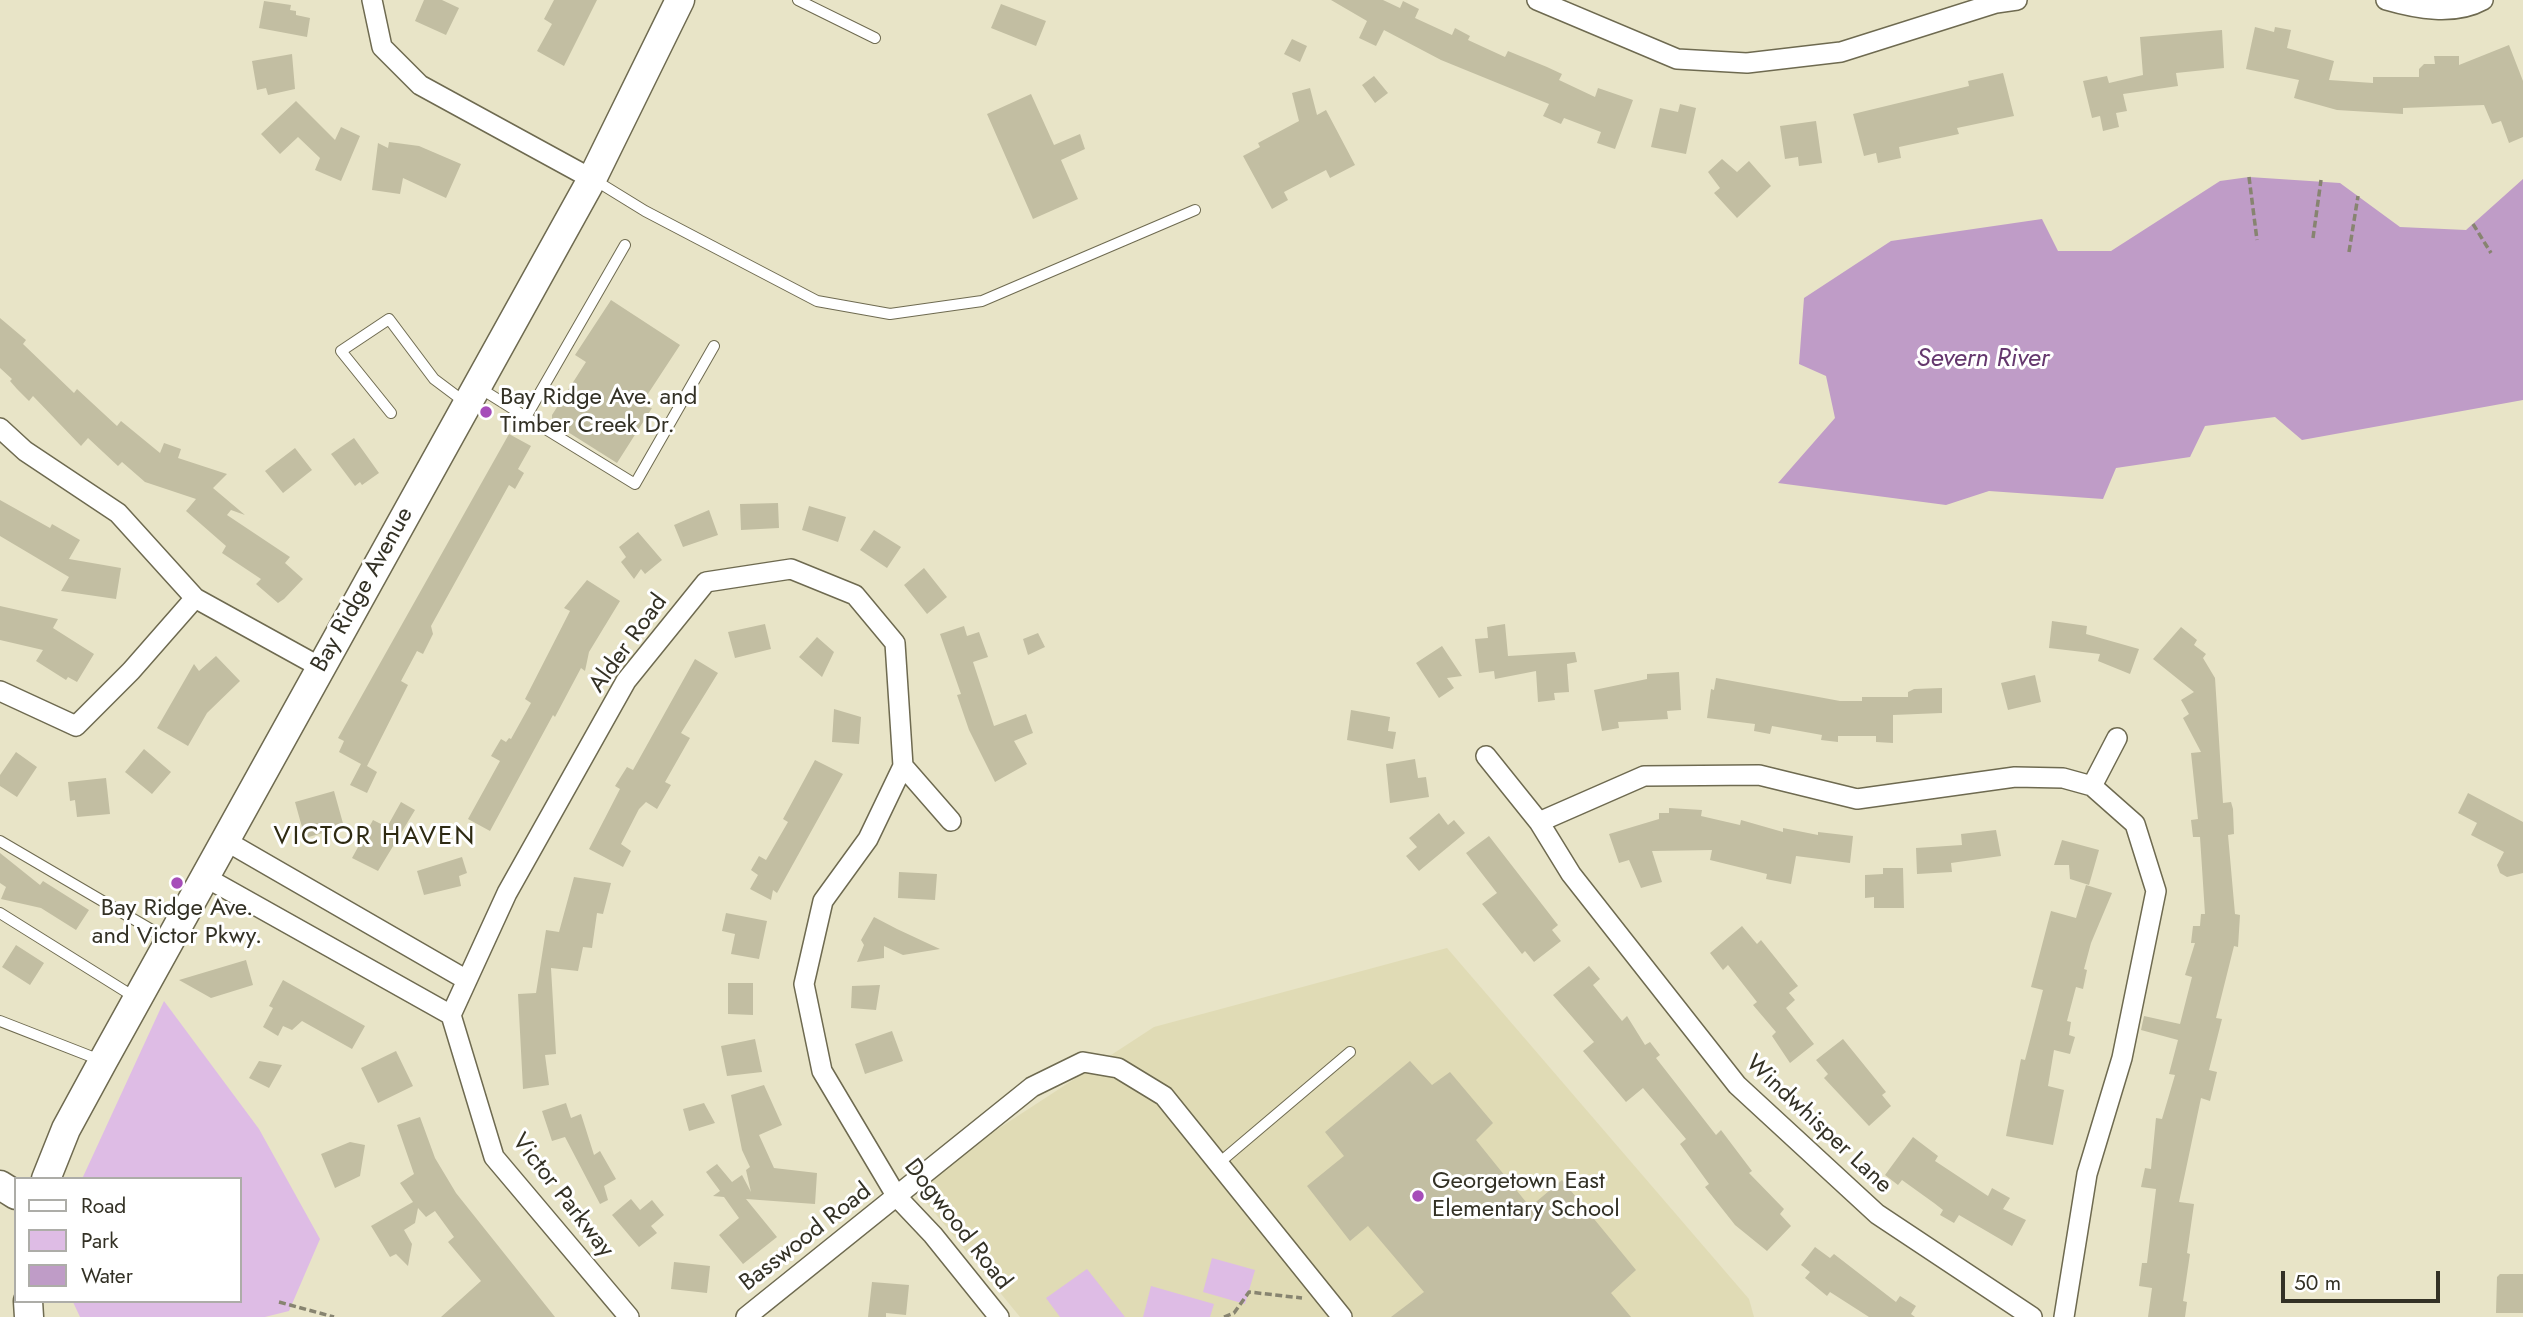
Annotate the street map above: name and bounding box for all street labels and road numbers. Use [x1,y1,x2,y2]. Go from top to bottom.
street label: Bay Ridge Avenue [306,503,420,677]
street label: Alder Road [584,589,674,699]
street label: Windwhisper Lane [1739,1050,1897,1200]
street label: Victor Parkway [505,1128,619,1264]
street label: Dogwood Road [897,1154,1017,1296]
street label: Basswood Road [734,1178,878,1298]

